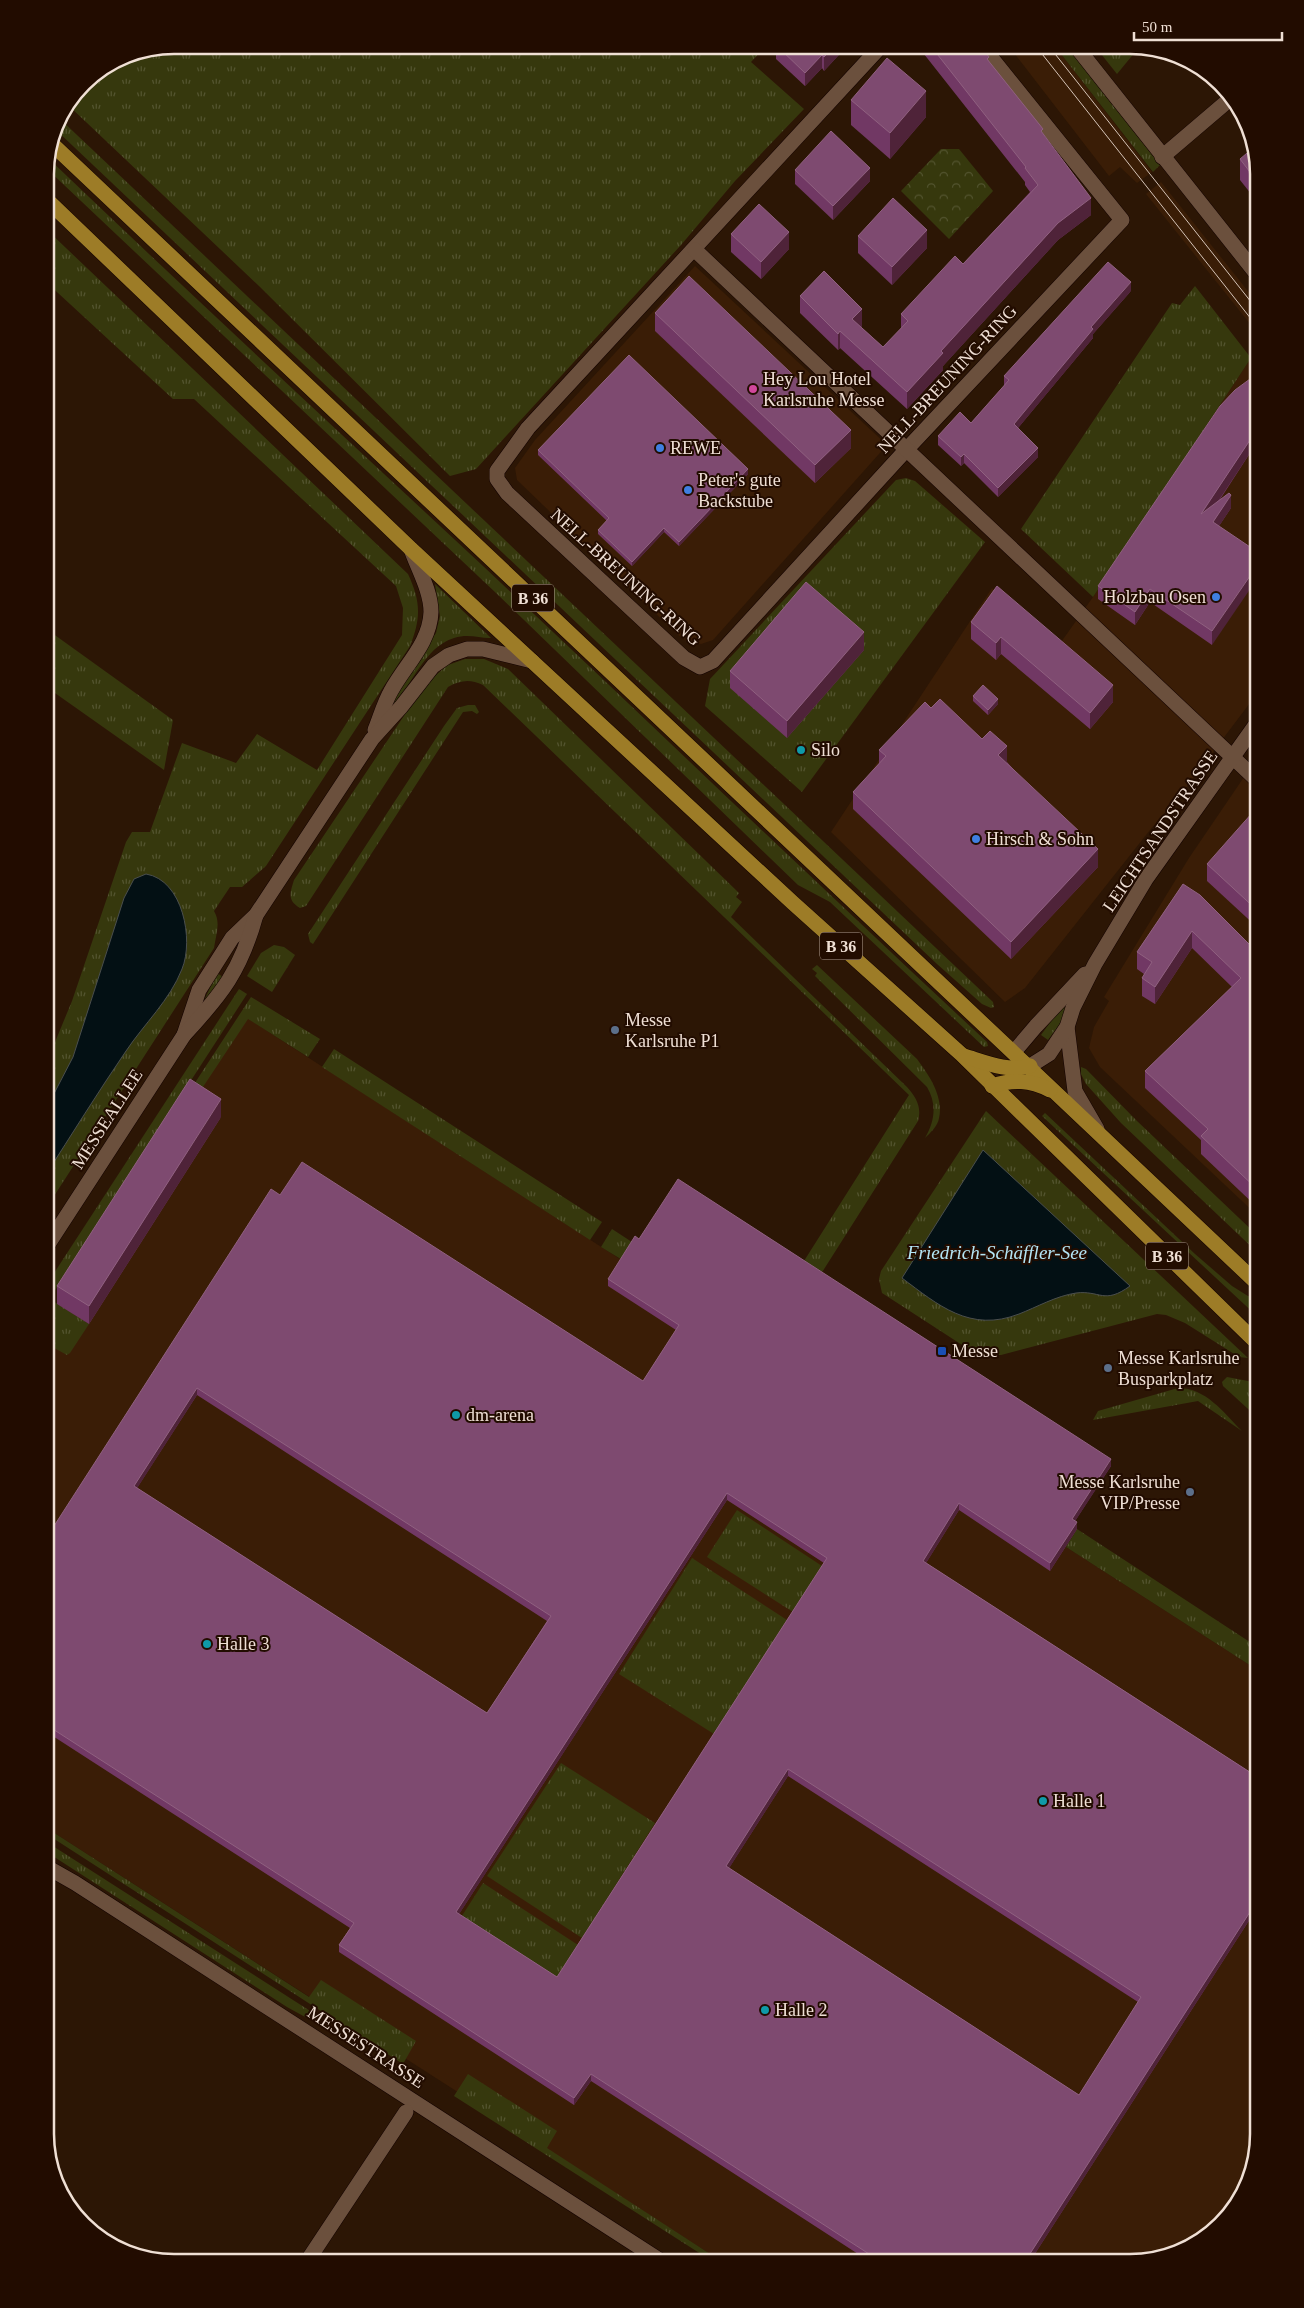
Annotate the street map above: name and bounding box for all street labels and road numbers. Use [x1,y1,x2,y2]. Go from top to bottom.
street label: NELL-BREUNING-RING [873,301,1021,457]
street label: NELL-BREUNING-RING [547,504,705,650]
road number: B 36 [512,584,554,612]
street label: LEICHTSANDSTRASSE [1099,747,1221,915]
road number: B 36 [820,932,862,959]
street label: MESSEALLEE [67,1065,147,1173]
road number: B 36 [1146,1242,1188,1270]
street label: MESSESTRASSE [304,2002,428,2092]

